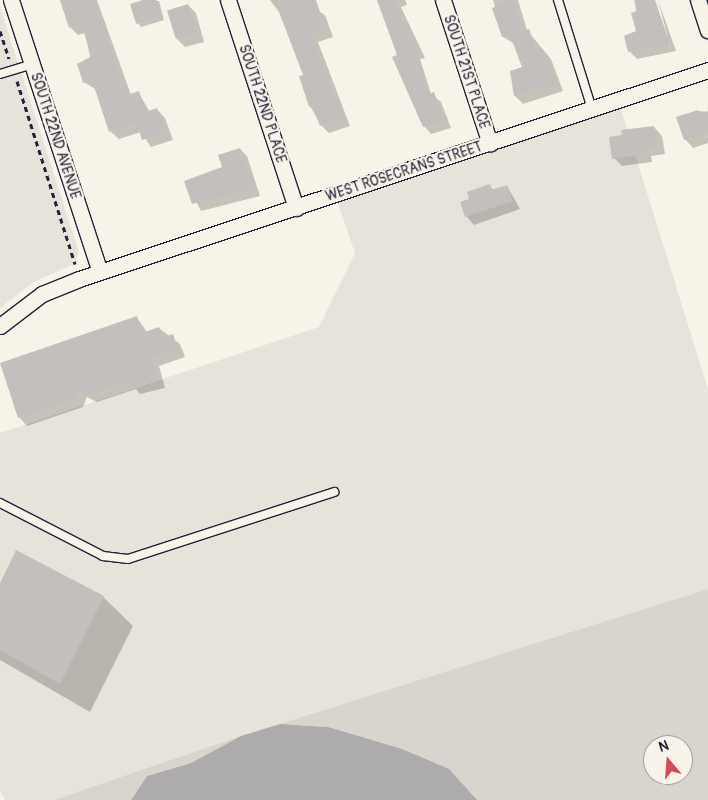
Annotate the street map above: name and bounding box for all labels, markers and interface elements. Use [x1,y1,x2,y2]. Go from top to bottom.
street label: SOUTH 21ST PLACE [440,13,492,131]
street label: SOUTH 22ND PLACE [235,43,289,165]
street label: SOUTH 22ND AVENUE [27,71,83,201]
street label: WEST ROSECRANS STREET [324,139,484,205]
north arrow [643,735,693,785]
text: N [656,737,671,756]

